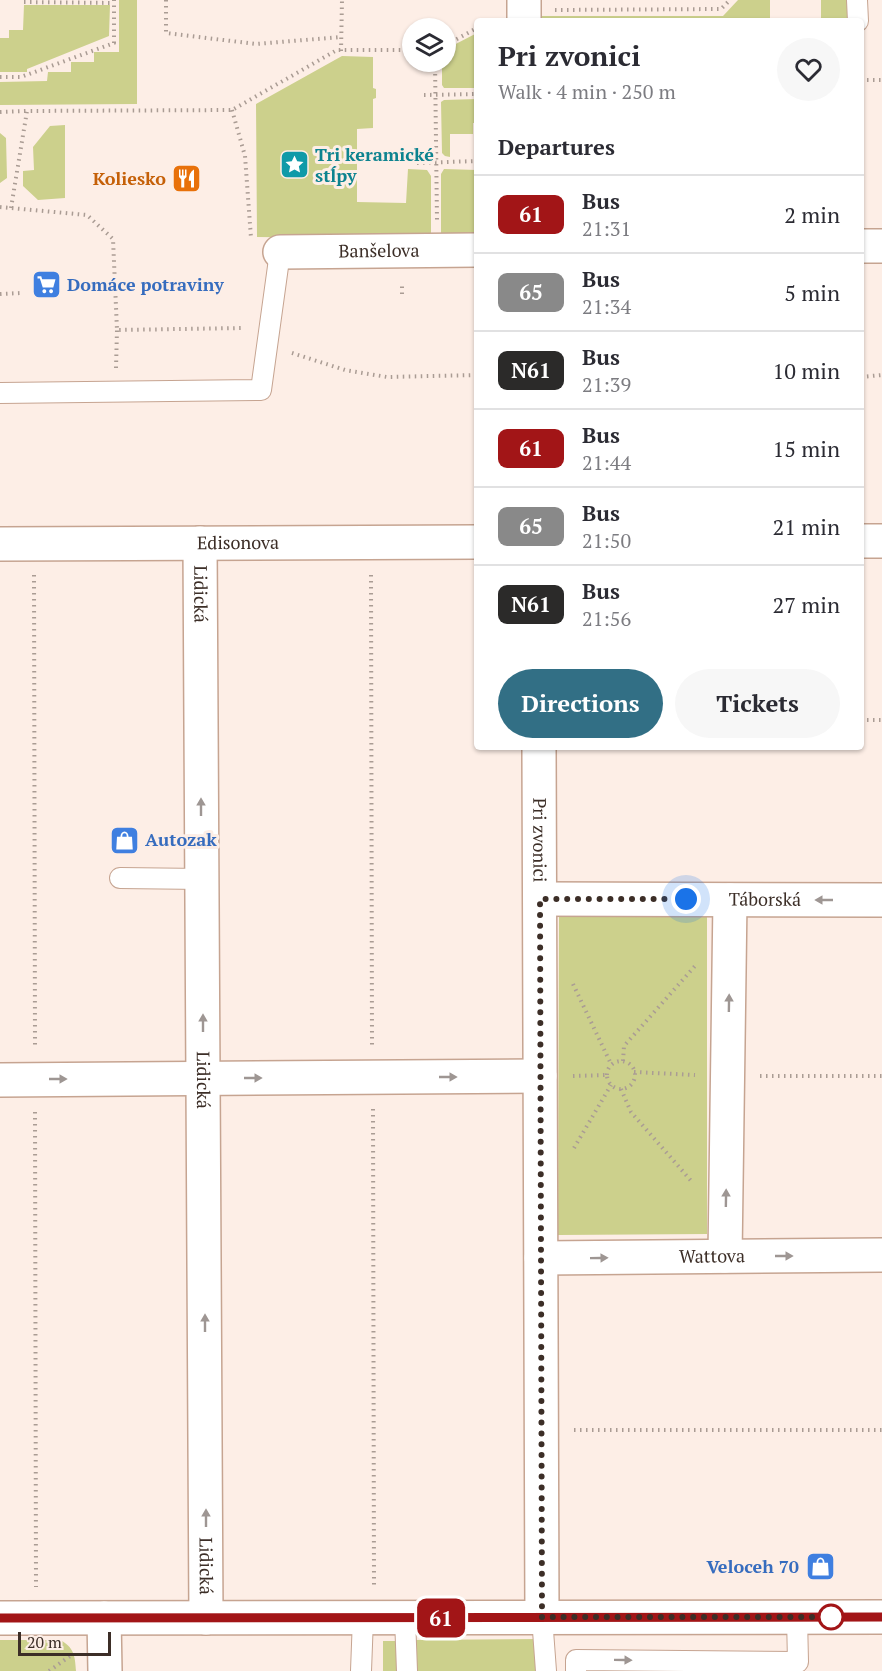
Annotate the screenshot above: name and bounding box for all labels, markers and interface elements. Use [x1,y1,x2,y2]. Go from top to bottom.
map controls [402,18,456,72]
button: layers [402,18,456,72]
text: Pri zvonici [498,37,640,74]
button: heart [777,38,840,101]
text: Walk · 4 min · 250 m [498,78,676,105]
text: Departures [498,132,615,161]
place label: Tri keramické stĺpy [315,142,434,187]
place icon: Tri keramické stĺpy [278,149,310,181]
restaurant icon: Koliesko [171,163,203,195]
place label: Koliesko [93,166,166,190]
text: Bus [582,186,620,215]
text: 61 [519,200,543,228]
text: 2 min [784,200,840,229]
text: 21:31 [582,215,631,242]
street label: Banšelova [338,238,420,262]
text: Bus [582,264,620,293]
supermarket icon: Domáce potraviny [30,269,62,301]
place label: Domáce potraviny [67,272,224,296]
text: 65 [519,278,543,306]
text: 5 min [784,278,840,307]
text: 21:34 [582,293,631,320]
text: Bus [582,342,620,371]
text: N61 [511,356,551,384]
text: 10 min [773,356,840,385]
text: 21:39 [582,371,631,398]
text: Bus [582,420,620,449]
text: 61 [519,434,543,462]
text: 15 min [773,434,840,463]
text: 21:44 [582,449,631,476]
text: Bus [582,498,620,527]
text: 65 [519,512,543,540]
text: 21 min [773,512,840,541]
text: 21:50 [582,527,631,554]
street label: Edisonova [197,530,279,554]
street label: Lidická [189,565,213,623]
text: Bus [582,576,620,605]
text: N61 [511,590,551,618]
text: 27 min [773,590,840,619]
text: 21:56 [582,605,631,632]
button: Directions [498,669,663,738]
button: Tickets [675,669,840,738]
one-way arrow [196,797,206,816]
street label: Pri zvonici [528,798,552,882]
shop icon: Autozak [108,824,140,856]
place label: Autozak [145,827,217,851]
your location [671,884,701,914]
street label: Táborská [729,887,801,911]
one-way arrow [814,895,833,905]
one-way arrow [724,993,734,1012]
one-way arrow [198,1013,208,1032]
street label: Lidická [192,1051,216,1109]
one-way arrow [439,1072,458,1082]
one-way arrow [244,1073,263,1083]
one-way arrow [49,1074,68,1084]
one-way arrow [721,1188,731,1207]
street label: Wattova [679,1243,745,1268]
one-way arrow [774,1251,793,1261]
one-way arrow [590,1253,609,1262]
one-way arrow [200,1313,209,1332]
one-way arrow [201,1508,211,1527]
street label: Lidická [195,1537,219,1595]
shop icon: Veloceh 70 [804,1551,836,1583]
place label: Veloceh 70 [706,1554,799,1578]
line badge: 61 [414,1598,468,1638]
text: 61 [429,1604,453,1632]
unlabelled marker [818,1604,844,1630]
scale bar [18,1629,111,1656]
text: 20 m [27,1631,62,1653]
one-way arrow [614,1655,633,1665]

